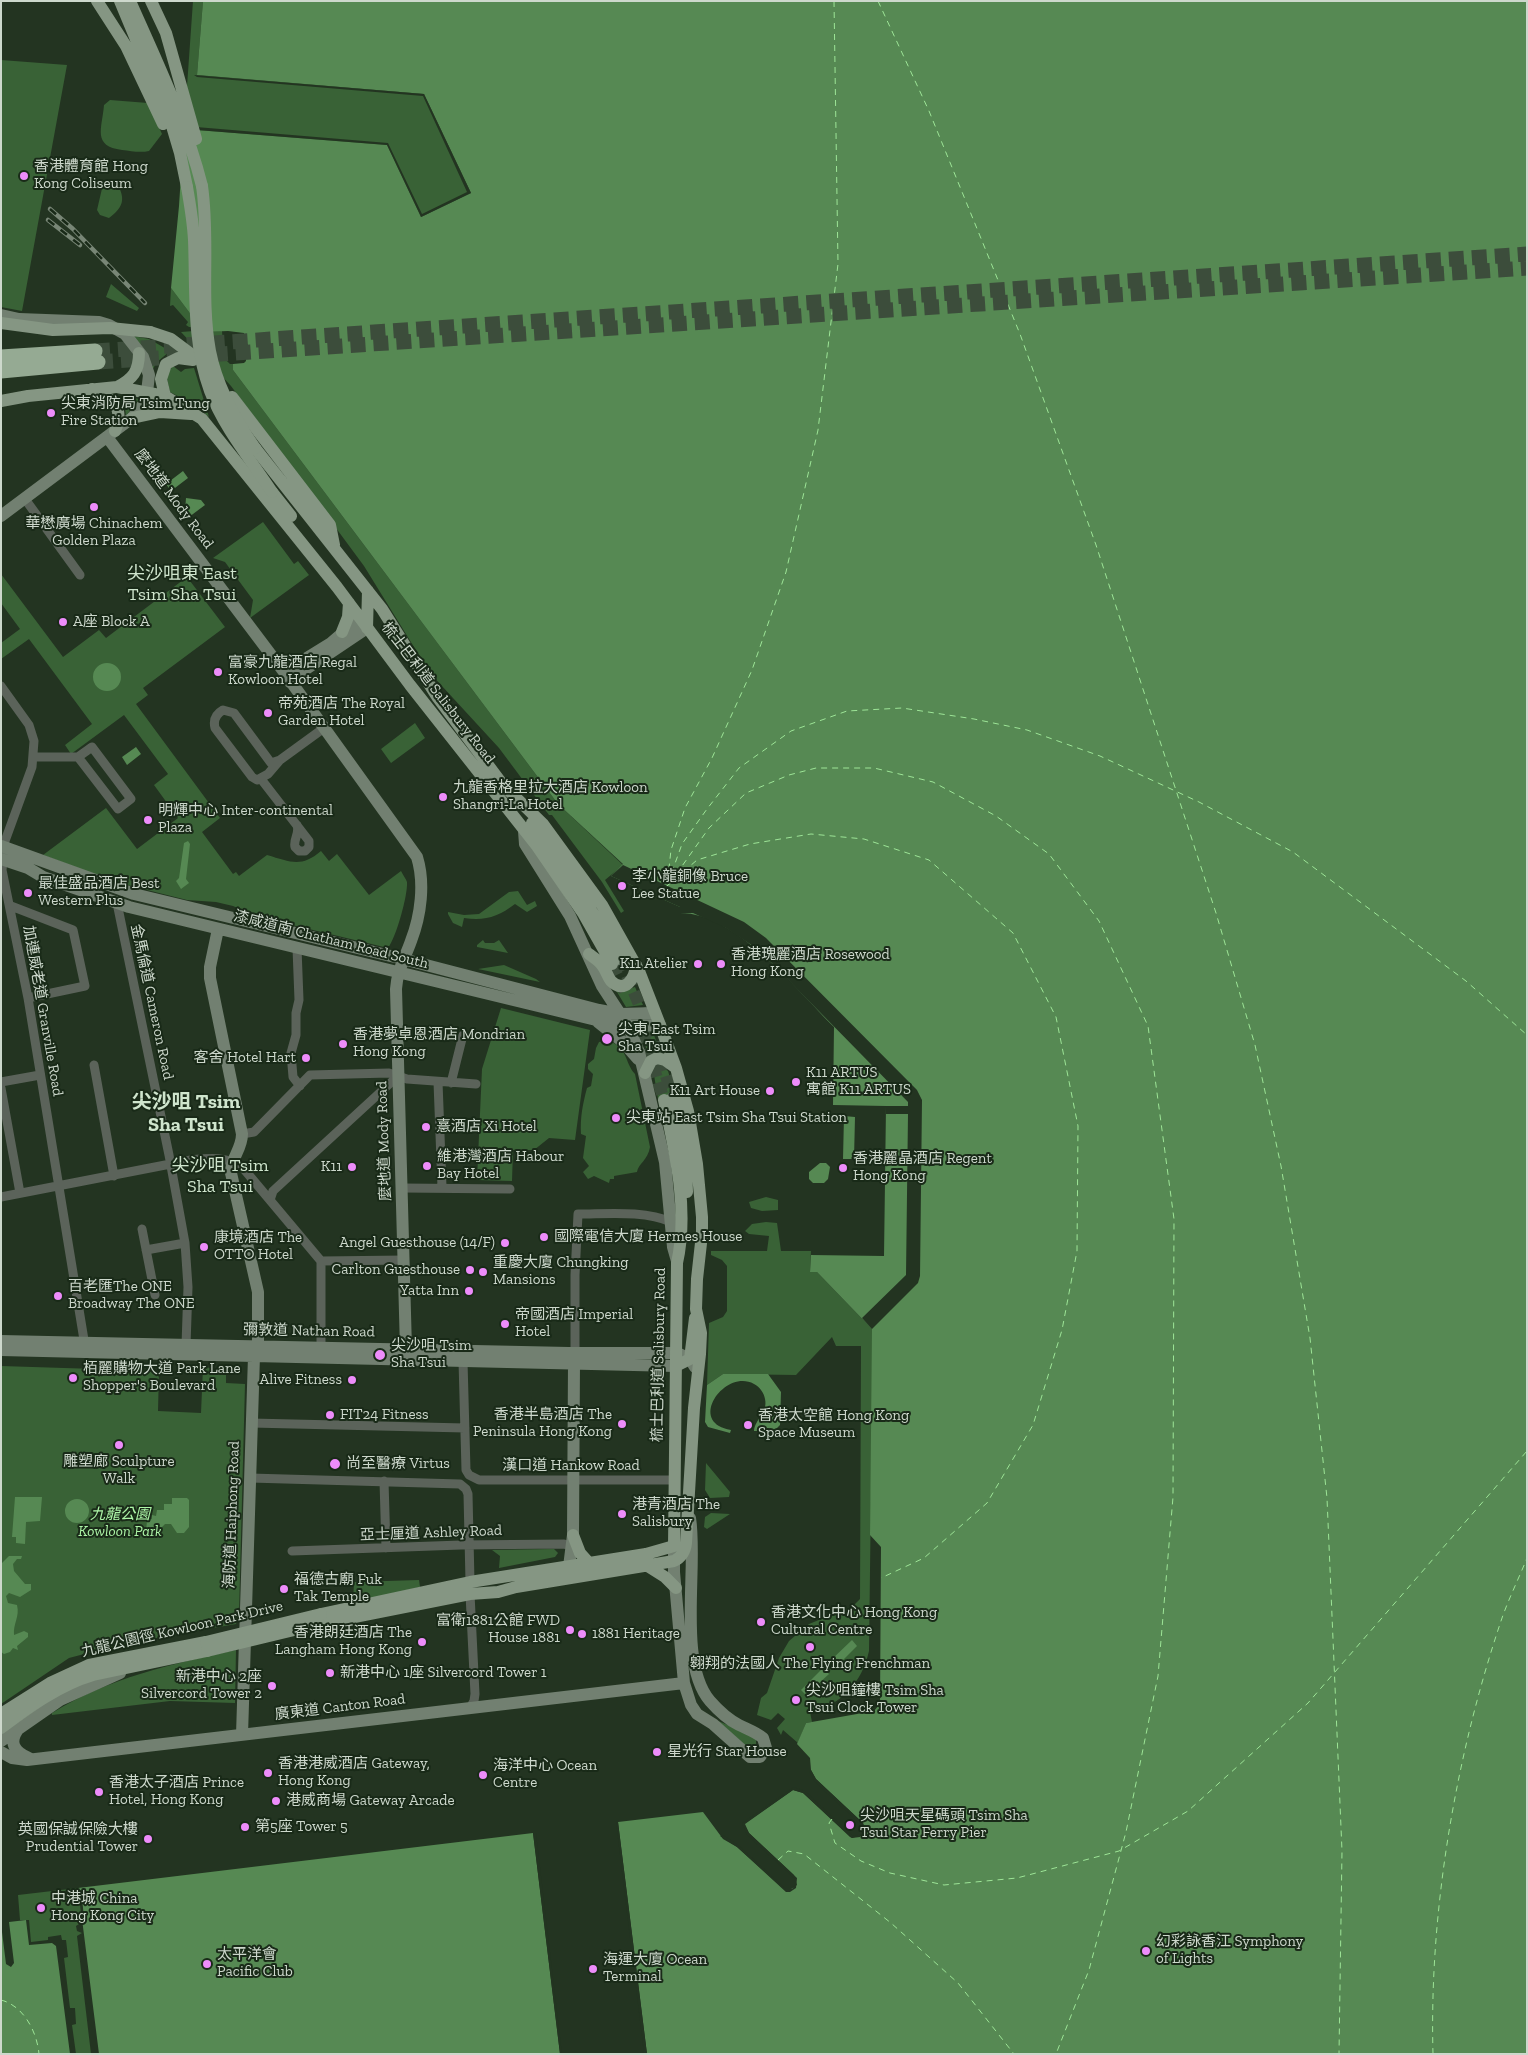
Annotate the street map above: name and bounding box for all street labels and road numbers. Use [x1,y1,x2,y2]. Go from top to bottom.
street label: 麼地道 Mody Road [131,446,217,552]
street label: 梳士巴利道 Salisbury Road [377,619,499,767]
street label: 漆咸道南 Chatham Road South [232,907,430,973]
street label: 金馬倫道 Cameron Road [127,923,177,1081]
street label: 加連威老道 Granville Road [19,924,67,1098]
street label: 麼地道 Mody Road [373,1081,395,1201]
street label: 梳士巴利道 Salisbury Road [648,1268,670,1442]
street label: 彌敦道 Nathan Road [243,1321,375,1341]
street label: 海防道 Haiphong Road [220,1441,244,1589]
street label: 漢口道 Hankow Road [502,1457,640,1475]
street label: 亞士厘道 Ashley Road [360,1522,502,1544]
street label: 九龍公園徑 Kowloon Park Drive [79,1597,285,1661]
street label: 廣東道 Canton Road [274,1690,406,1724]

